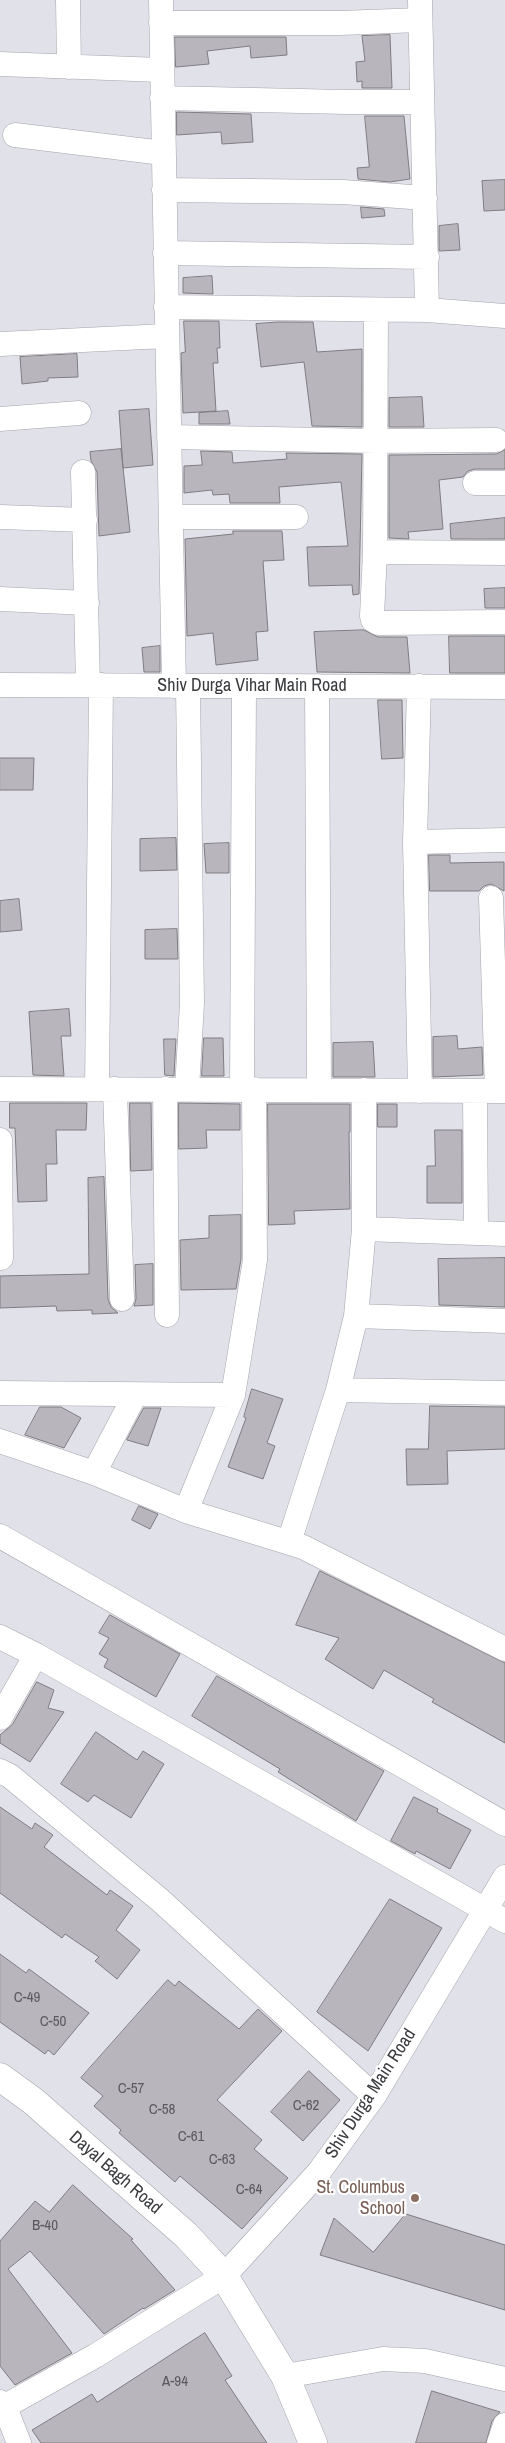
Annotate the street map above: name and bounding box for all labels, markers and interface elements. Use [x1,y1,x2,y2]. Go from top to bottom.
street label: Shiv Durga Vihar Main Road [157,675,347,697]
house number: C-49 [14,1989,40,2007]
house number: C-50 [40,2013,66,2031]
street label: Shiv Durga Main Road [321,2025,421,2163]
house number: C-57 [118,2080,144,2098]
house number: C-62 [293,2097,319,2115]
house number: C-58 [149,2101,175,2119]
street label: Dayal Bagh Road [64,2127,166,2219]
house number: C-61 [178,2128,204,2146]
house number: C-63 [209,2151,235,2169]
place label: St. Columbus School [316,2177,405,2220]
house number: C-64 [236,2181,262,2199]
marker: St. Columbus School [409,2192,421,2204]
house number: B-40 [32,2217,58,2235]
house number: A-94 [162,2373,188,2391]

